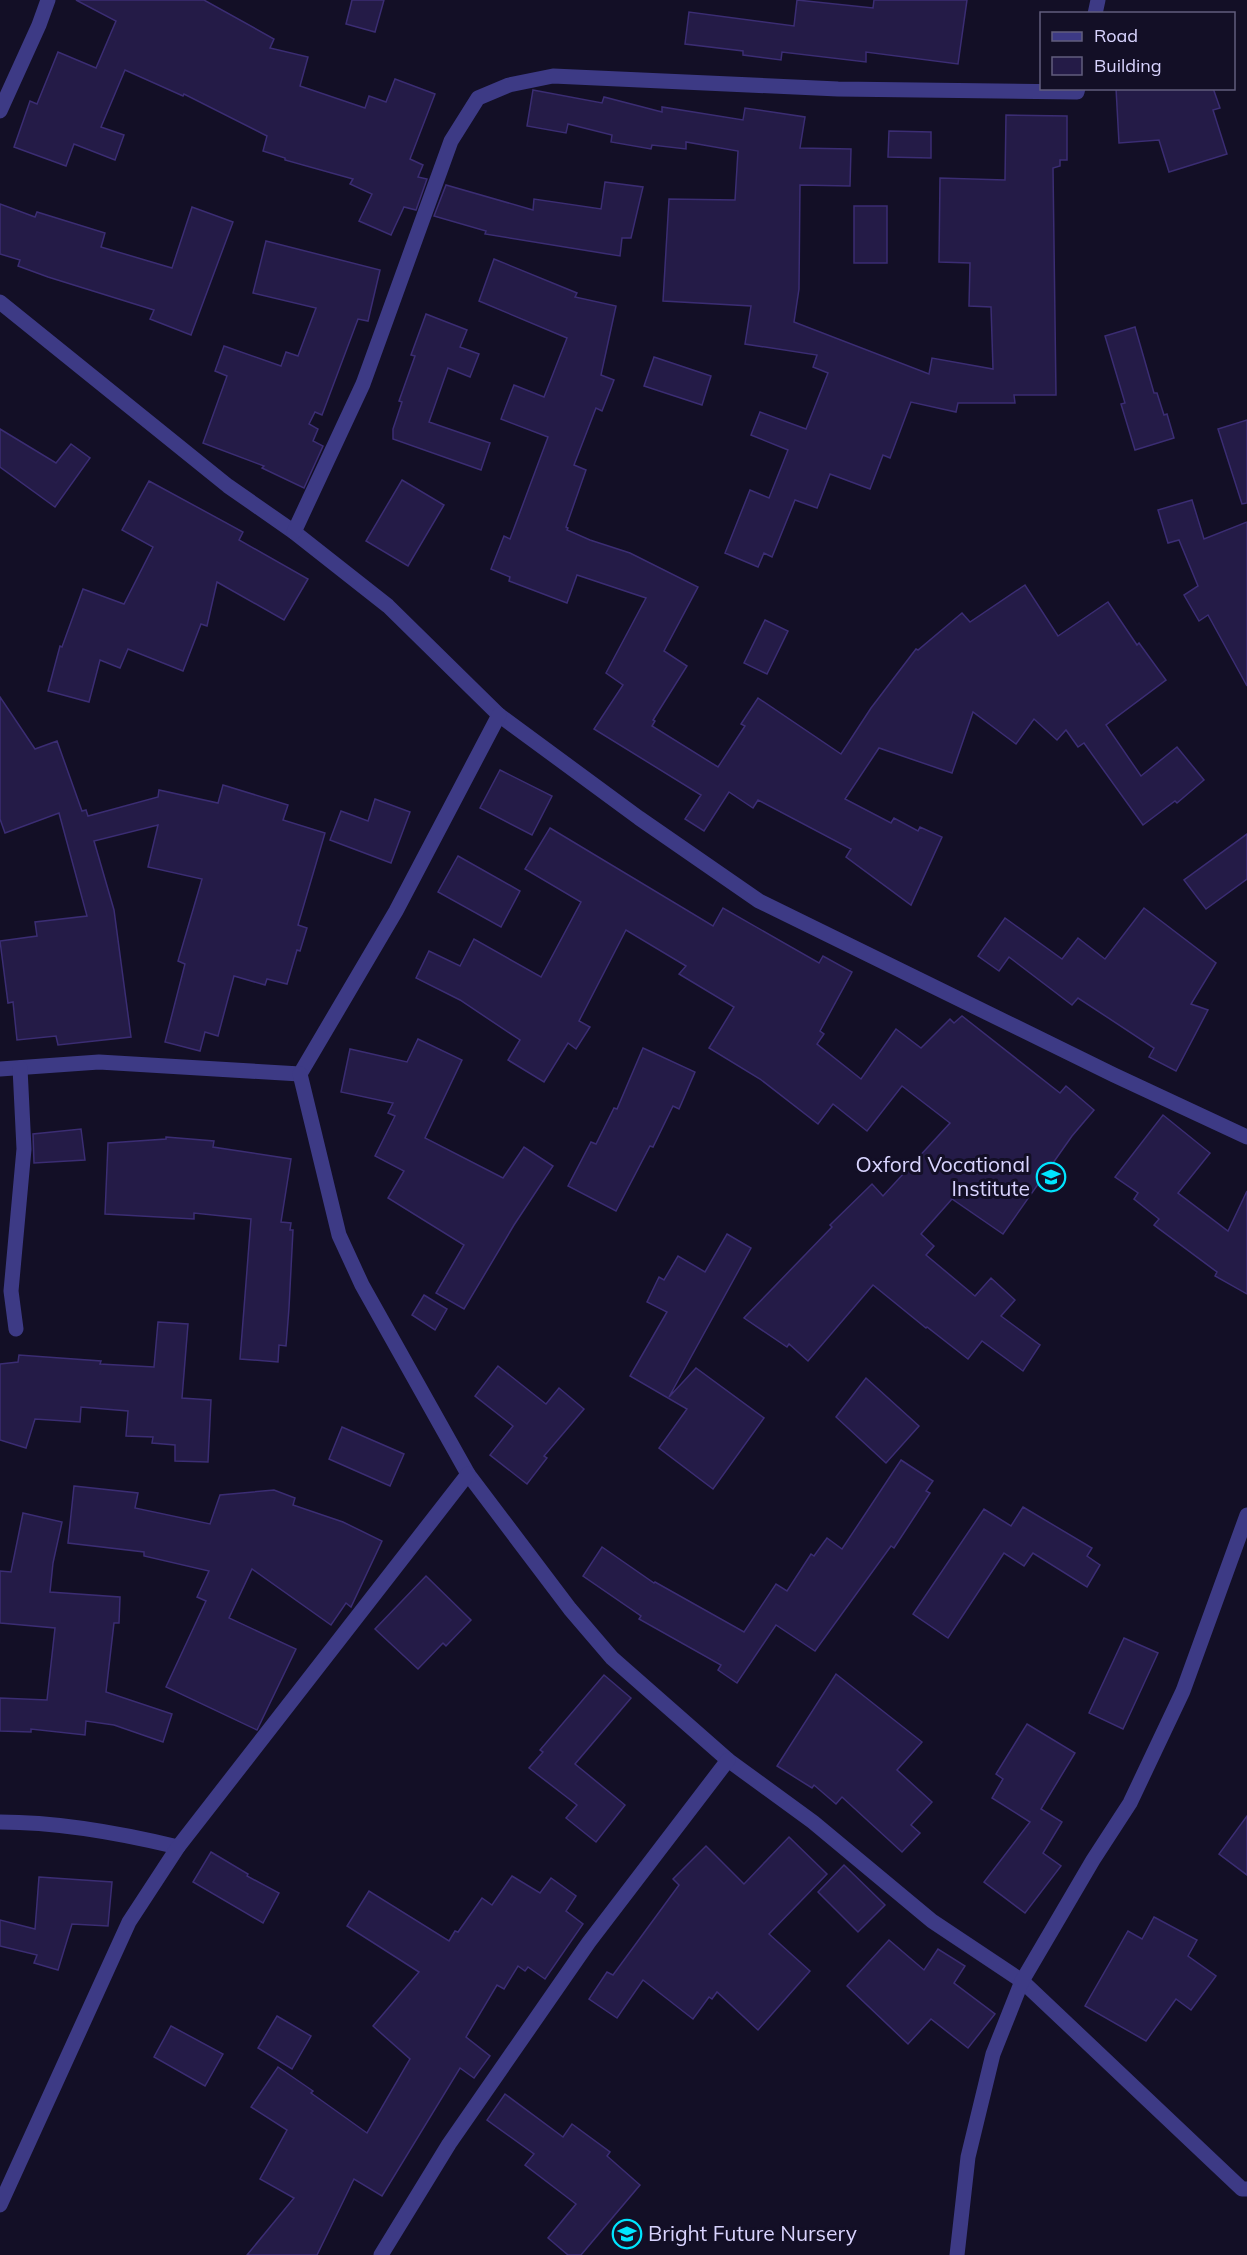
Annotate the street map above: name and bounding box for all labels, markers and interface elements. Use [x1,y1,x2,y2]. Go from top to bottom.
legend [1040,12,1235,90]
text: Road [1094,24,1138,47]
text: Building [1094,54,1162,77]
place label: Oxford Vocational Institute [856,1151,1030,1201]
school or university icon: Oxford Vocational Institute [1035,1161,1067,1193]
school or university icon: Bright Future Nursery [611,2218,643,2250]
place label: Bright Future Nursery [648,2220,857,2246]

